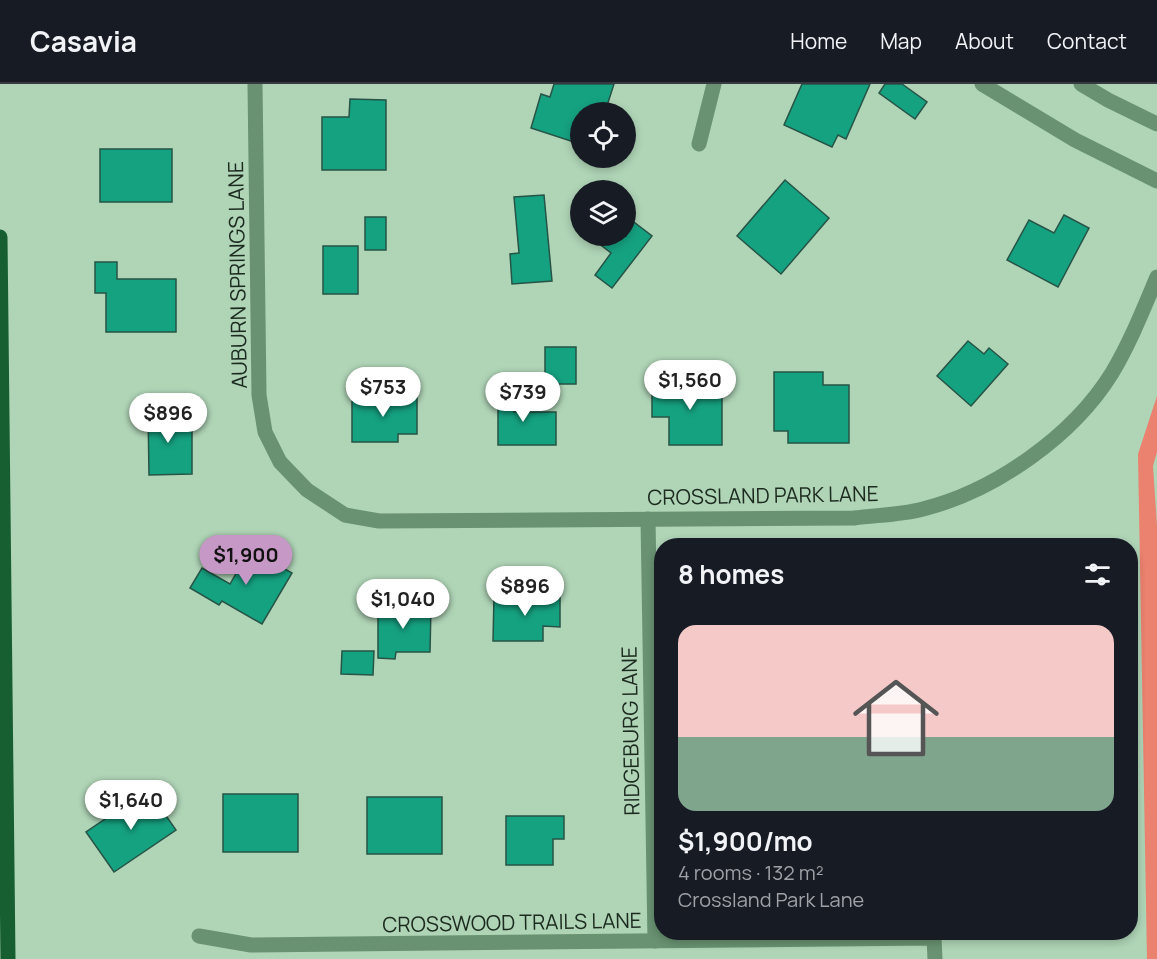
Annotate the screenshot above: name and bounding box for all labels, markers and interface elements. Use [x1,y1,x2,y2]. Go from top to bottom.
text: Casavia [30,22,137,60]
text: Home [790,27,847,55]
text: Map [880,27,922,55]
text: About [955,27,1014,55]
text: Contact [1047,27,1127,55]
map controls [570,102,636,246]
button: locate [570,102,636,168]
street label: AUBURN SPRINGS LANE [221,161,253,389]
button: layers [570,180,636,246]
pin: $1,560 [641,360,739,411]
text: $1,560 [658,366,722,393]
pin: $753 [347,367,419,418]
pin: $739 [487,372,559,423]
text: $753 [360,373,406,400]
text: $739 [499,378,547,405]
pin: $896 [132,393,204,444]
text: $896 [143,399,193,426]
street label: CROSSLAND PARK LANE [647,479,879,511]
pin: $1,900 [197,535,295,586]
text: $1,900 [213,541,279,568]
text: 8 homes [678,556,784,592]
icon: filters [1081,558,1114,591]
pin: $896 [489,566,561,617]
text: $896 [500,572,550,599]
pin: $1,040 [354,579,452,630]
text: $1,040 [370,585,436,612]
street label: RIDGEBURG LANE [615,646,645,816]
icon: home [842,664,950,772]
pin: $1,640 [82,780,180,831]
text: $1,640 [99,786,163,813]
text: $1,900/mo [678,823,813,859]
text: 4 rooms · 132 m² [678,859,824,886]
text: Crossland Park Lane [678,886,864,913]
street label: CROSSWOOD TRAILS LANE [382,906,642,938]

